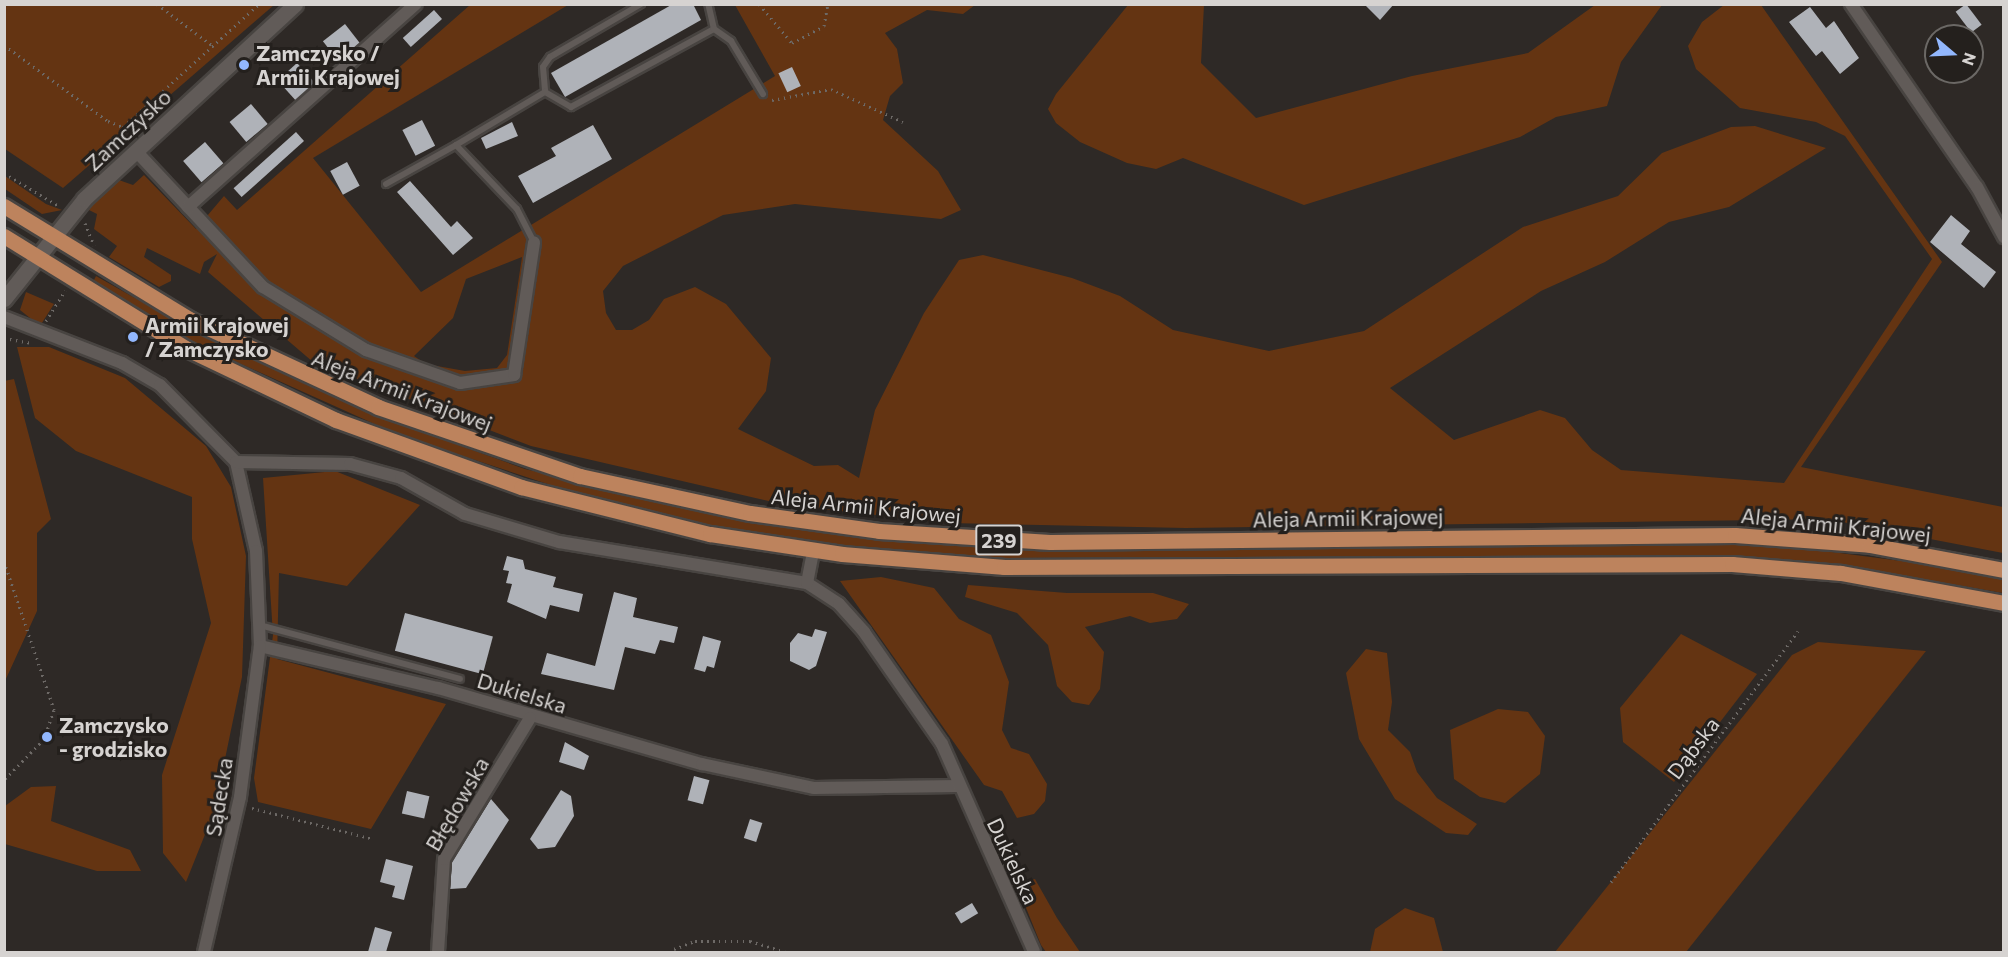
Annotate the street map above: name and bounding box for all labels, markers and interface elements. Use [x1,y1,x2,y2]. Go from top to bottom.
north arrow [1924,24,1984,84]
place label: Zamczysko / Armii Krajowej [256,40,400,90]
text: N [1959,51,1981,68]
marker: Zamczysko / Armii Krajowej [237,58,251,72]
street label: Zamczysko [80,84,176,176]
place label: Armii Krajowej / Zamczysko [145,312,289,362]
marker: Armii Krajowej / Zamczysko [126,330,140,344]
street label: Aleja Armii Krajowej [308,345,496,437]
street label: Aleja Armii Krajowej [770,483,962,529]
street label: Aleja Armii Krajowej [1740,502,1932,548]
street label: Aleja Armii Krajowej [1252,504,1444,532]
road number: 239 [975,523,1023,557]
street label: Dukielska [474,667,570,719]
place label: Zamczysko - grodzisko [59,712,169,762]
street label: Dąbska [1662,712,1724,784]
marker: Zamczysko - grodzisko [40,730,54,744]
street label: Błędowska [420,753,494,855]
street label: Sądecka [200,756,238,838]
street label: Dukielska [982,814,1044,908]

